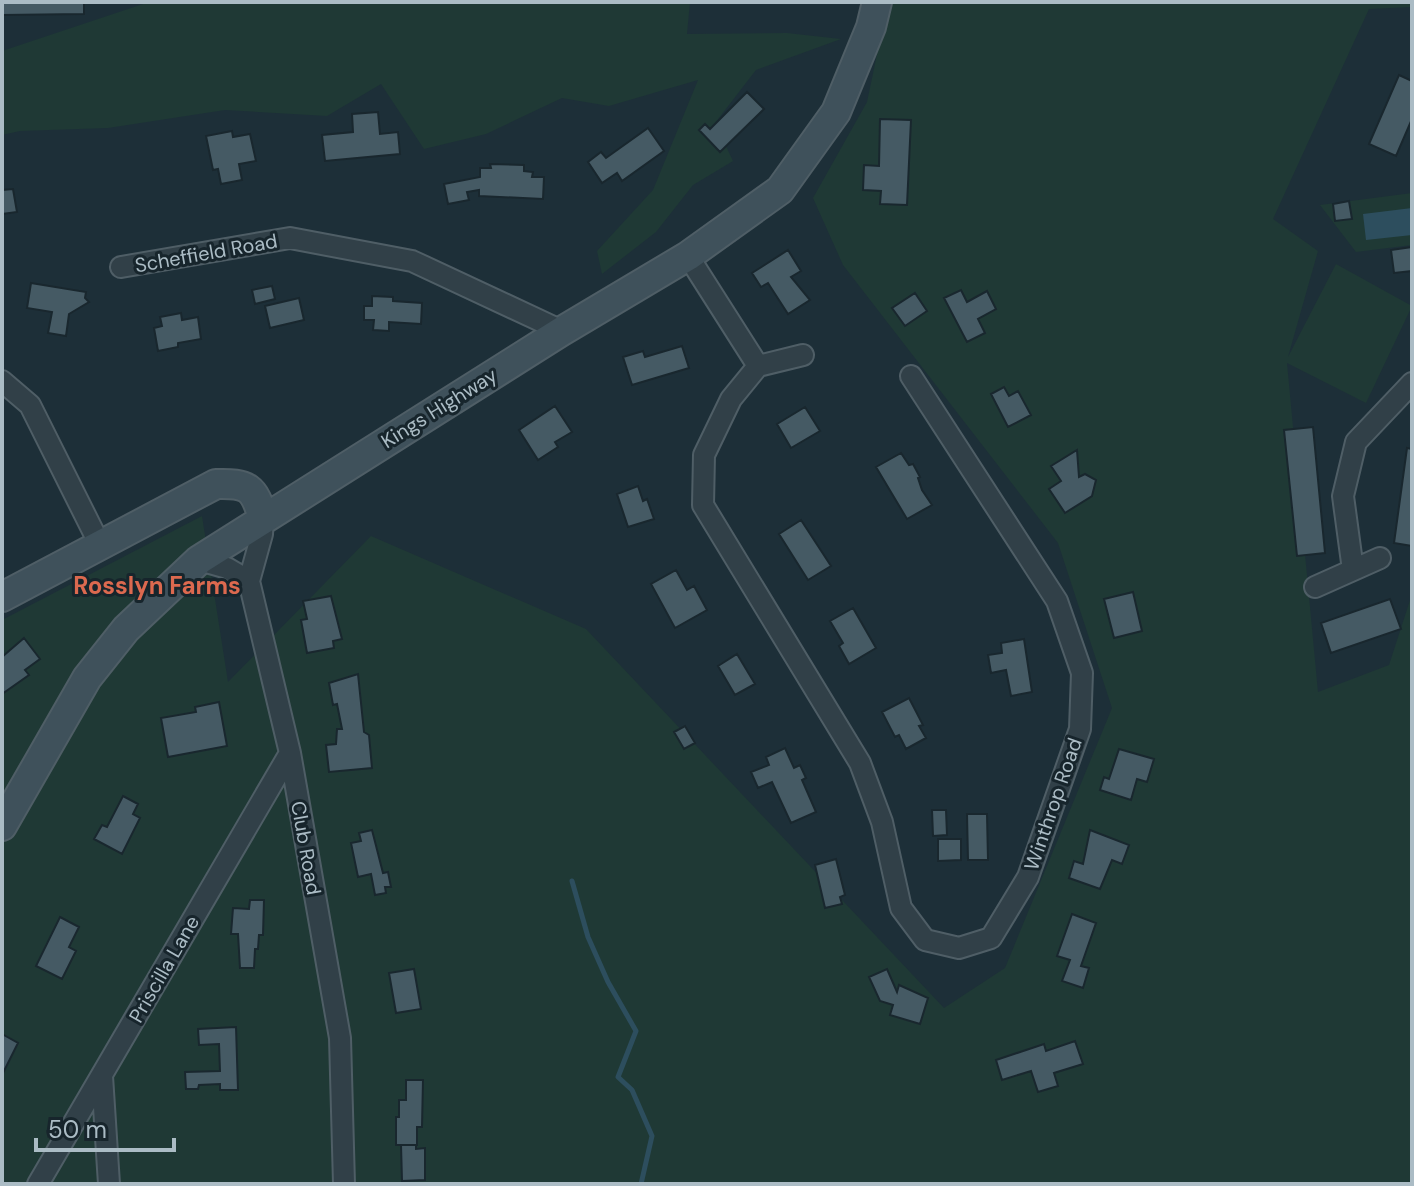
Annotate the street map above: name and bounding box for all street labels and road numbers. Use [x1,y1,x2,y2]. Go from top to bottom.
street label: Scheffield Road [133,228,279,278]
street label: Kings Highway [376,362,502,454]
street label: Winthrop Road [1018,734,1088,874]
street label: Club Road [285,799,327,897]
street label: Priscilla Lane [123,911,205,1027]

